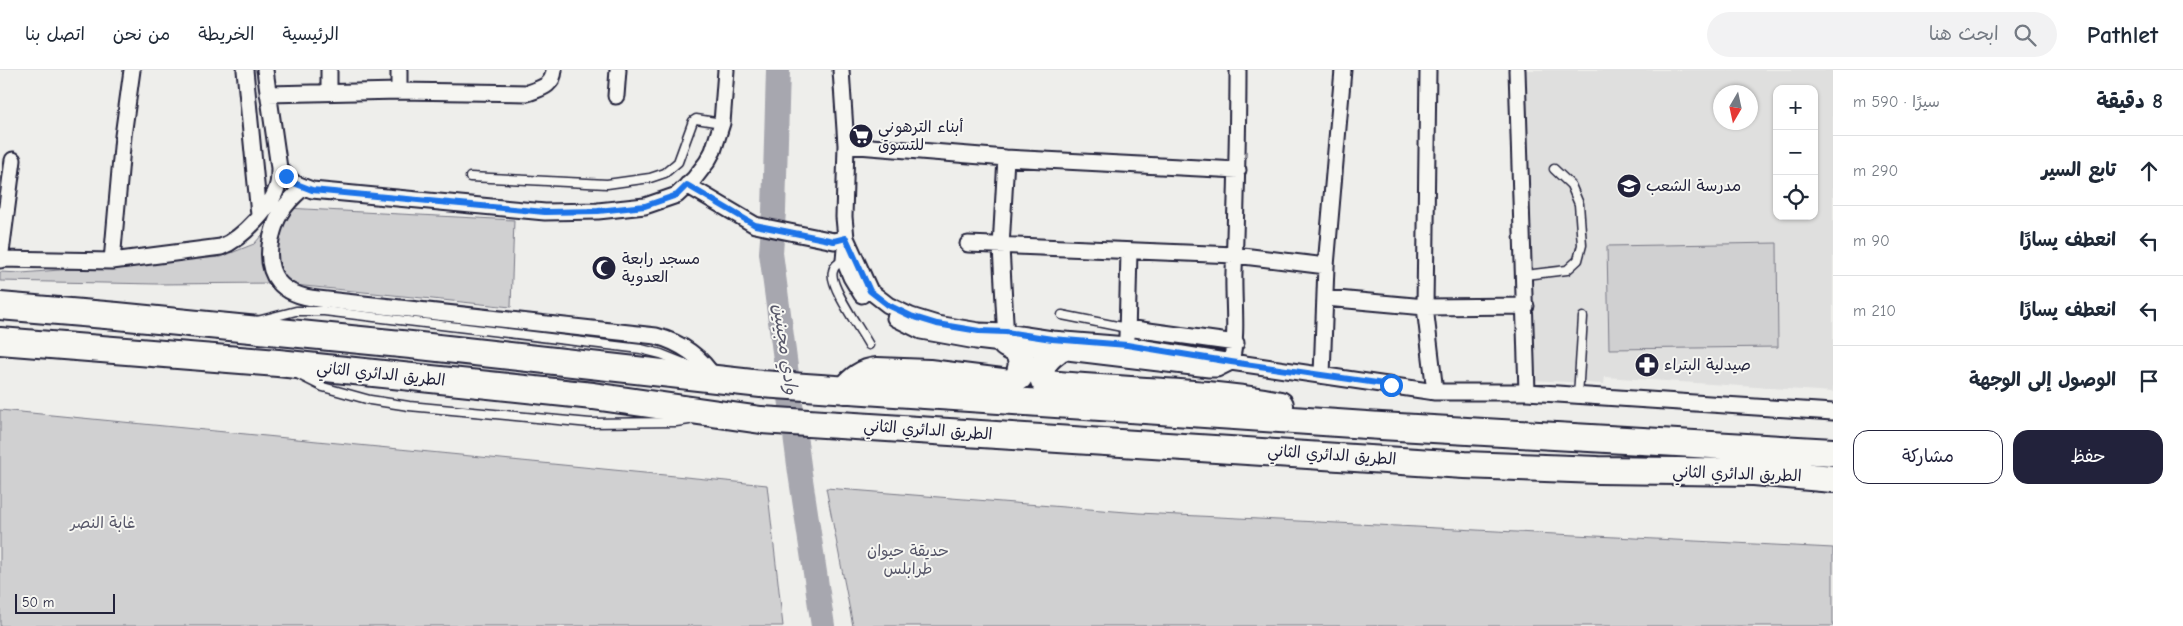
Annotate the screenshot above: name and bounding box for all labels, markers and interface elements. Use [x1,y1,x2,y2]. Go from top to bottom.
search box [1707,12,2057,57]
icon: search [2011,21,2039,49]
text: Pathlet [2087,21,2158,49]
text: ابحث هنا [1929,23,1999,45]
text: اتصل بنا [25,24,85,45]
text: من نحن [113,24,170,45]
text: الخريطة [198,24,254,45]
text: الرئيسية [282,24,339,45]
north arrow [1713,85,1758,130]
map controls [1773,85,1818,220]
button: + [1773,85,1818,130]
text: 8 دقيقة [2096,89,2163,113]
text: سيرًا · 590 m [1853,93,1940,111]
place label: أبناء الترهوني للتسوق [878,118,963,155]
supermarket icon: أبناء الترهوني للتسوق [848,123,874,149]
button: − [1773,130,1818,175]
icon: ahead [2135,157,2163,185]
text: تابع السير [2042,159,2116,181]
text: 290 m [1853,162,1898,180]
route end [275,165,298,188]
school or university icon: مدرسة الشعب [1616,173,1642,199]
button: locate [1773,175,1818,220]
place label: مدرسة الشعب [1646,177,1741,195]
icon: left [2135,227,2163,255]
text: انعطف يسارًا [2019,229,2116,251]
text: 90 m [1853,232,1890,250]
place label: مسجد رابعة العدوية [622,250,700,286]
mosque icon: مسجد رابعة العدوية [591,255,617,281]
icon: left [2135,297,2163,325]
text: انعطف يسارًا [2019,299,2116,321]
water label: وادي مجينين [766,302,802,397]
text: 210 m [1853,302,1896,320]
pharmacy icon: صيدلية البتراء [1634,352,1660,378]
place label: صيدلية البتراء [1664,356,1751,374]
street label: الطريق الدائري الثاني [315,358,446,395]
icon: arrive [2135,367,2163,395]
text: الوصول إلى الوجهة [1969,369,2116,391]
route start [1380,374,1403,397]
street label: الطريق الدائري الثاني [863,417,993,448]
button: مشاركة [1853,430,2003,484]
button: حفظ [2013,430,2163,484]
street label: الطريق الدائري الثاني [1267,442,1397,473]
street label: الطريق الدائري الثاني [1672,463,1802,490]
park label: غابة النصر [69,514,135,532]
park label: حديقة حيوان طرابلس [867,542,949,578]
scale bar [15,591,115,614]
text: 50 m [22,594,54,611]

